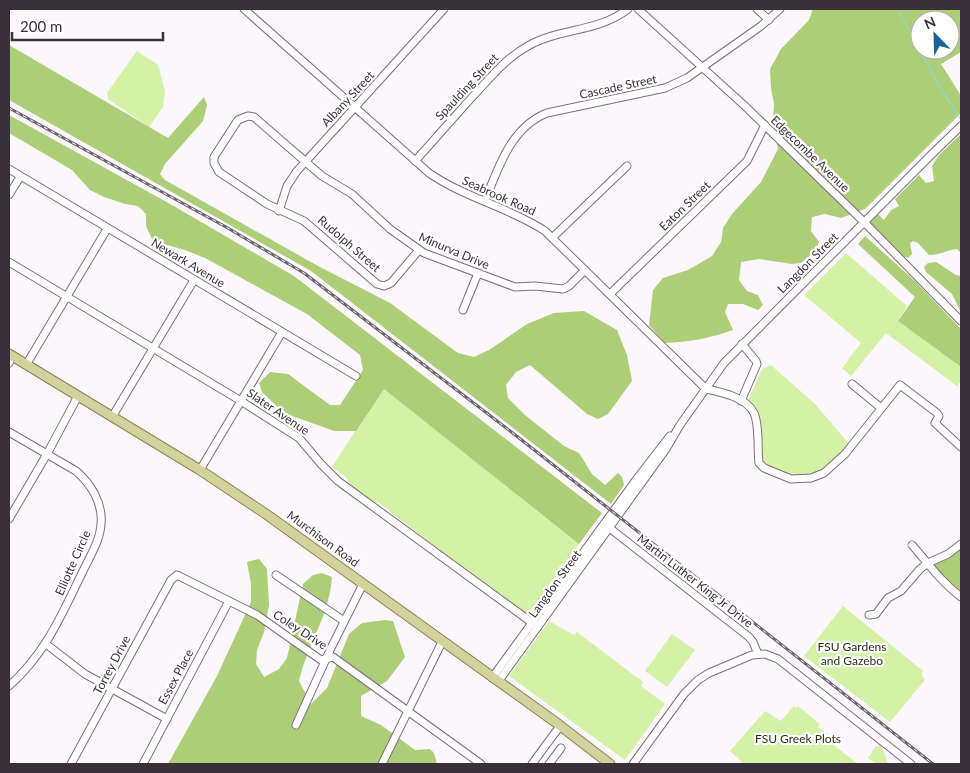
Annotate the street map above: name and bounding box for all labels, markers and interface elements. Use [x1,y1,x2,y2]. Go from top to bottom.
scale bar [12,10,164,42]
north arrow [910,10,960,60]
text: N [921,13,938,33]
text: 200 m [20,17,62,35]
street label: Spaulding Street [432,50,502,123]
street label: Albany Street [318,67,378,130]
street label: Cascade Street [578,71,659,102]
street label: Edgecombe Avenue [768,112,853,195]
street label: Seabrook Road [460,173,538,218]
street label: Eaton Street [656,177,714,234]
street label: Rudolph Street [315,212,384,275]
street label: Minurva Drive [417,229,492,272]
street label: Langdon Street [774,229,842,296]
street label: Newark Avenue [149,235,228,290]
street label: Slater Avenue [244,385,312,438]
street label: Murchison Road [284,507,362,570]
street label: Elliotte Circle [52,528,94,598]
street label: Martin Luther King Jr Drive [634,531,756,630]
street label: Langdon Street [525,546,585,620]
street label: Coley Drive [270,607,330,653]
street label: Torrey Drive [90,633,133,697]
park label: FSU Gardens and Gazebo [818,639,886,668]
street label: Essex Place [155,647,196,707]
park label: FSU Greek Plots [755,731,841,746]

